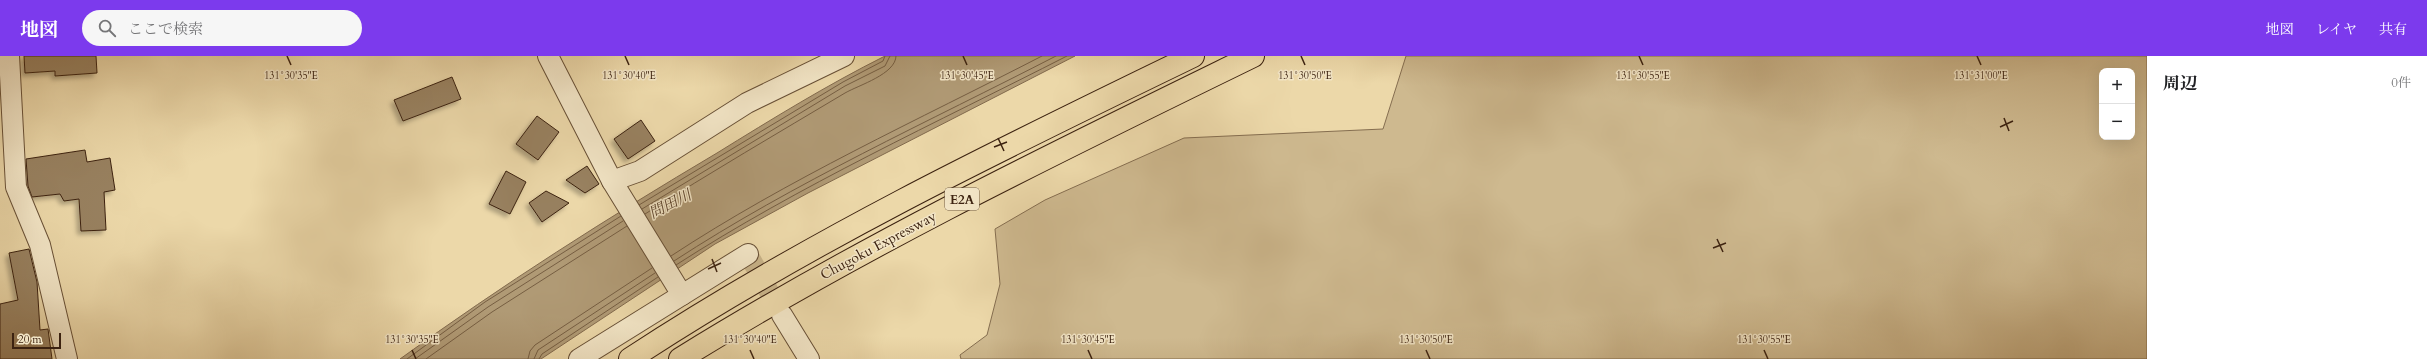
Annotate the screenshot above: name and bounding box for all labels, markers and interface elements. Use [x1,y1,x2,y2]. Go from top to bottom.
search box [82,10,362,46]
text: 地図 [20,17,58,43]
icon: search [96,17,118,39]
text: ここで検索 [128,19,203,39]
text: 地図 [2266,20,2294,39]
text: レイヤ [2316,20,2357,39]
text: 共有 [2379,20,2407,39]
map controls [2099,68,2135,140]
button: + [2099,68,2135,104]
text: 131°30'35"E [264,69,318,83]
text: 131°30'40"E [602,69,656,83]
text: 131°30'45"E [940,69,994,83]
text: 131°30'50"E [1278,69,1332,83]
text: 131°30'55"E [1616,69,1670,83]
text: 131°31'00"E [1954,69,2008,83]
text: 周辺 [2163,72,2197,95]
text: 0件 [2391,74,2411,92]
button: − [2099,104,2135,140]
water label: 問田川 [645,184,696,223]
road number: E2A [945,188,979,210]
street label: Chugoku Expressway [817,206,940,284]
scale bar [12,331,61,350]
text: 20 m [18,332,42,347]
text: 131°30'35"E [385,333,439,347]
text: 131°30'40"E [723,333,777,347]
text: 131°30'45"E [1061,333,1115,347]
text: 131°30'50"E [1399,333,1453,347]
text: 131°30'55"E [1737,333,1791,347]

